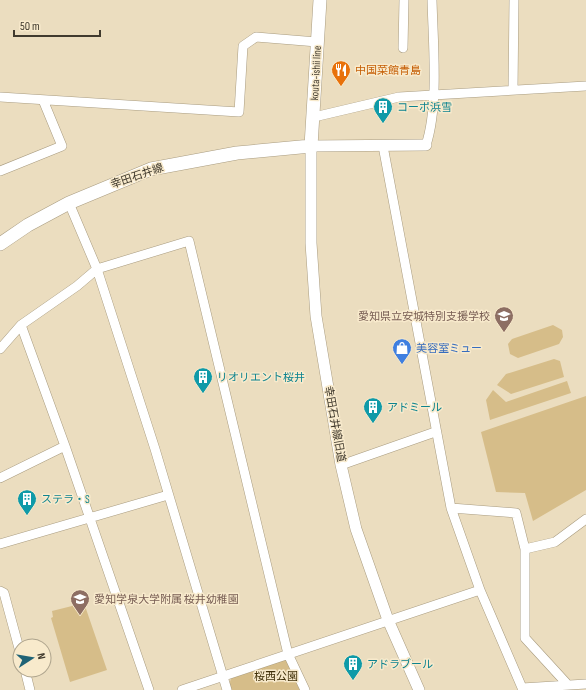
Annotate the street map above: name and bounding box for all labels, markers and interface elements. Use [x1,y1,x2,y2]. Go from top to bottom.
scale bar [14,12,100,38]
text: 50 m [20,19,40,34]
street label: kouta-ishii line [308,45,324,101]
restaurant icon: 中国菜館青島 [330,59,352,87]
place label: 中国菜館青島 [355,64,421,77]
building icon: コーポ浜雪 [372,96,394,124]
place label: コーポ浜雪 [397,101,452,114]
street label: 幸田石井線 [109,161,165,191]
school or university icon: 愛知県立安城特別支援学校 [493,305,515,333]
place label: 愛知県立安城特別支援学校 [358,310,490,323]
shop icon: 美容室ミュー [391,337,413,365]
place label: 美容室ミュー [416,342,482,355]
building icon: リオリエント桜井 [192,366,214,394]
place label: リオリエント桜井 [217,371,305,384]
street label: 幸田石井線旧道 [322,385,348,463]
building icon: アドミール [362,396,384,424]
place label: アドミール [387,401,442,414]
building icon: ステラ・S [16,488,38,516]
place label: ステラ・S [41,493,90,506]
school or university icon: 愛知学泉大学附属 桜井幼稚園 [69,588,91,616]
place label: 愛知学泉大学附属 桜井幼稚園 [94,593,239,606]
north arrow [12,638,52,678]
text: N [34,652,48,660]
building icon: アドラブール [342,653,364,681]
place label: アドラブール [367,658,433,671]
park label: 桜西公園 [254,670,298,683]

